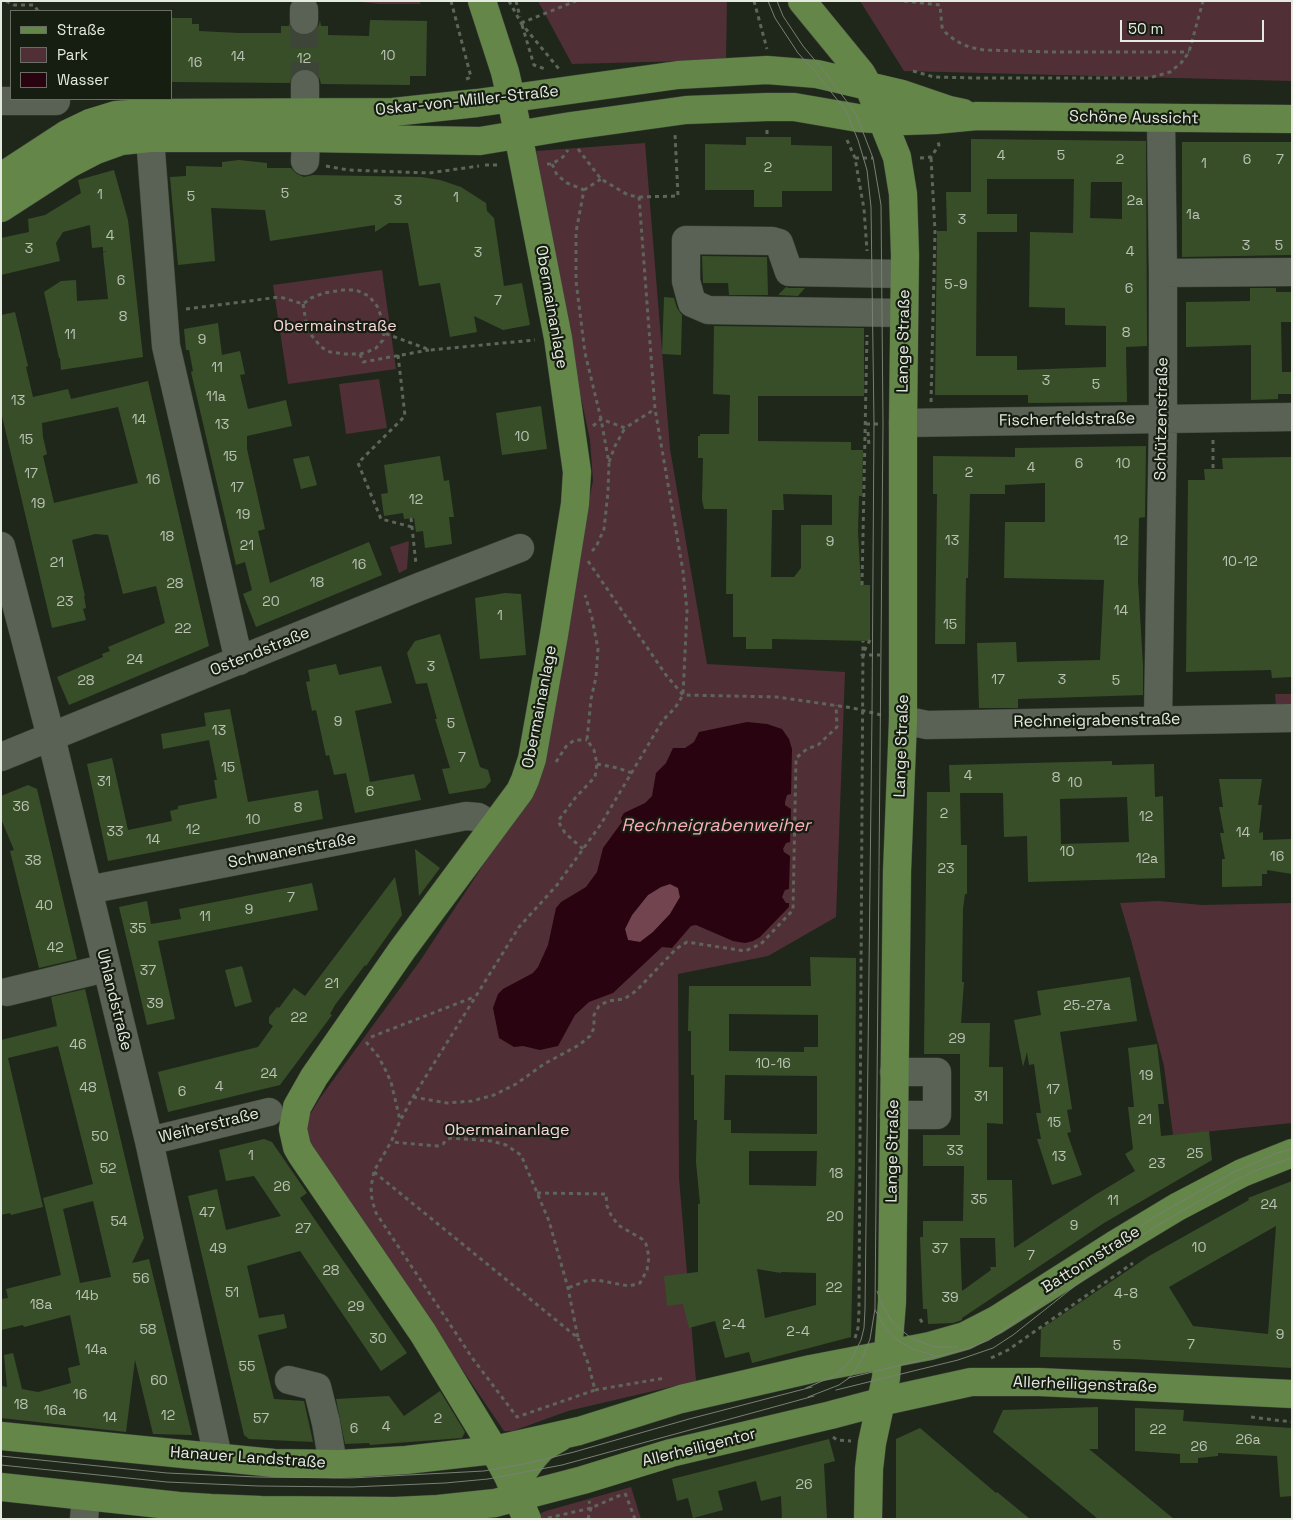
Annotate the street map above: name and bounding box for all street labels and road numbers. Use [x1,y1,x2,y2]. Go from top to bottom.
street label: Oskar-von-Miller-Straße [374,82,560,120]
street label: Schöne Aussicht [1069,107,1199,129]
street label: Obermainanlage [531,244,571,370]
street label: Lange Straße [894,289,914,393]
street label: Schützenstraße [1151,357,1173,481]
street label: Fischerfeldstraße [999,409,1135,431]
street label: Ostendstraße [207,623,313,681]
street label: Obermainanlage [519,644,561,770]
street label: Lange Straße [891,694,913,798]
street label: Rechneigrabenstraße [1013,710,1181,732]
street label: Schwanenstraße [226,829,358,873]
street label: Uhlandstraße [92,947,136,1053]
street label: Lange Straße [883,1099,903,1203]
street label: Weiherstraße [157,1104,261,1148]
street label: Battonnstraße [1038,1222,1144,1298]
street label: Allerheiligenstraße [1013,1373,1157,1397]
street label: Allerheiligentor [640,1425,758,1471]
street label: Hanauer Landstraße [169,1443,327,1473]

